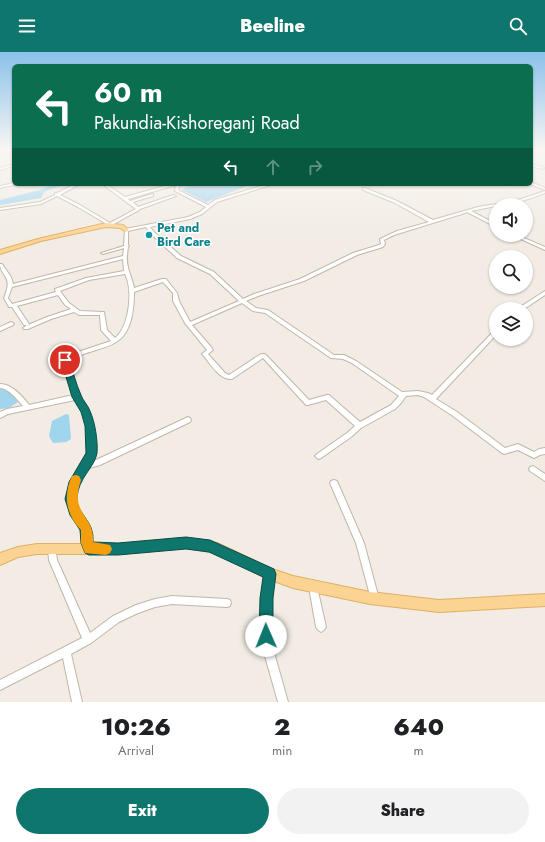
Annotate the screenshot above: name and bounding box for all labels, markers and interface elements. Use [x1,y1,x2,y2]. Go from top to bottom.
text: Beeline [240,13,305,39]
icon: menu [16,15,38,37]
icon: search [507,15,529,37]
text: 60 m [94,72,163,113]
icon: left [28,80,80,132]
text: Pakundia-Kishoreganj Road [94,110,300,136]
icon: left [220,156,242,178]
icon: ahead [262,156,284,178]
icon: right [304,156,326,178]
map controls [489,198,533,346]
button: sound [489,198,533,242]
place label: Pet and Bird Care [157,219,211,251]
marker: Pet and Bird Care [144,230,154,240]
button: search [489,250,533,294]
button: layers [489,302,533,346]
pin [48,343,82,377]
icon: arrive [54,349,76,371]
position arrow [245,615,287,657]
text: 10:26 [101,709,171,744]
text: 2 [274,709,290,744]
text: 640 [393,709,444,744]
text: Arrival [118,741,154,760]
text: min [272,741,292,760]
text: m [414,741,424,760]
button: Exit [16,788,269,834]
button: Share [277,788,529,834]

